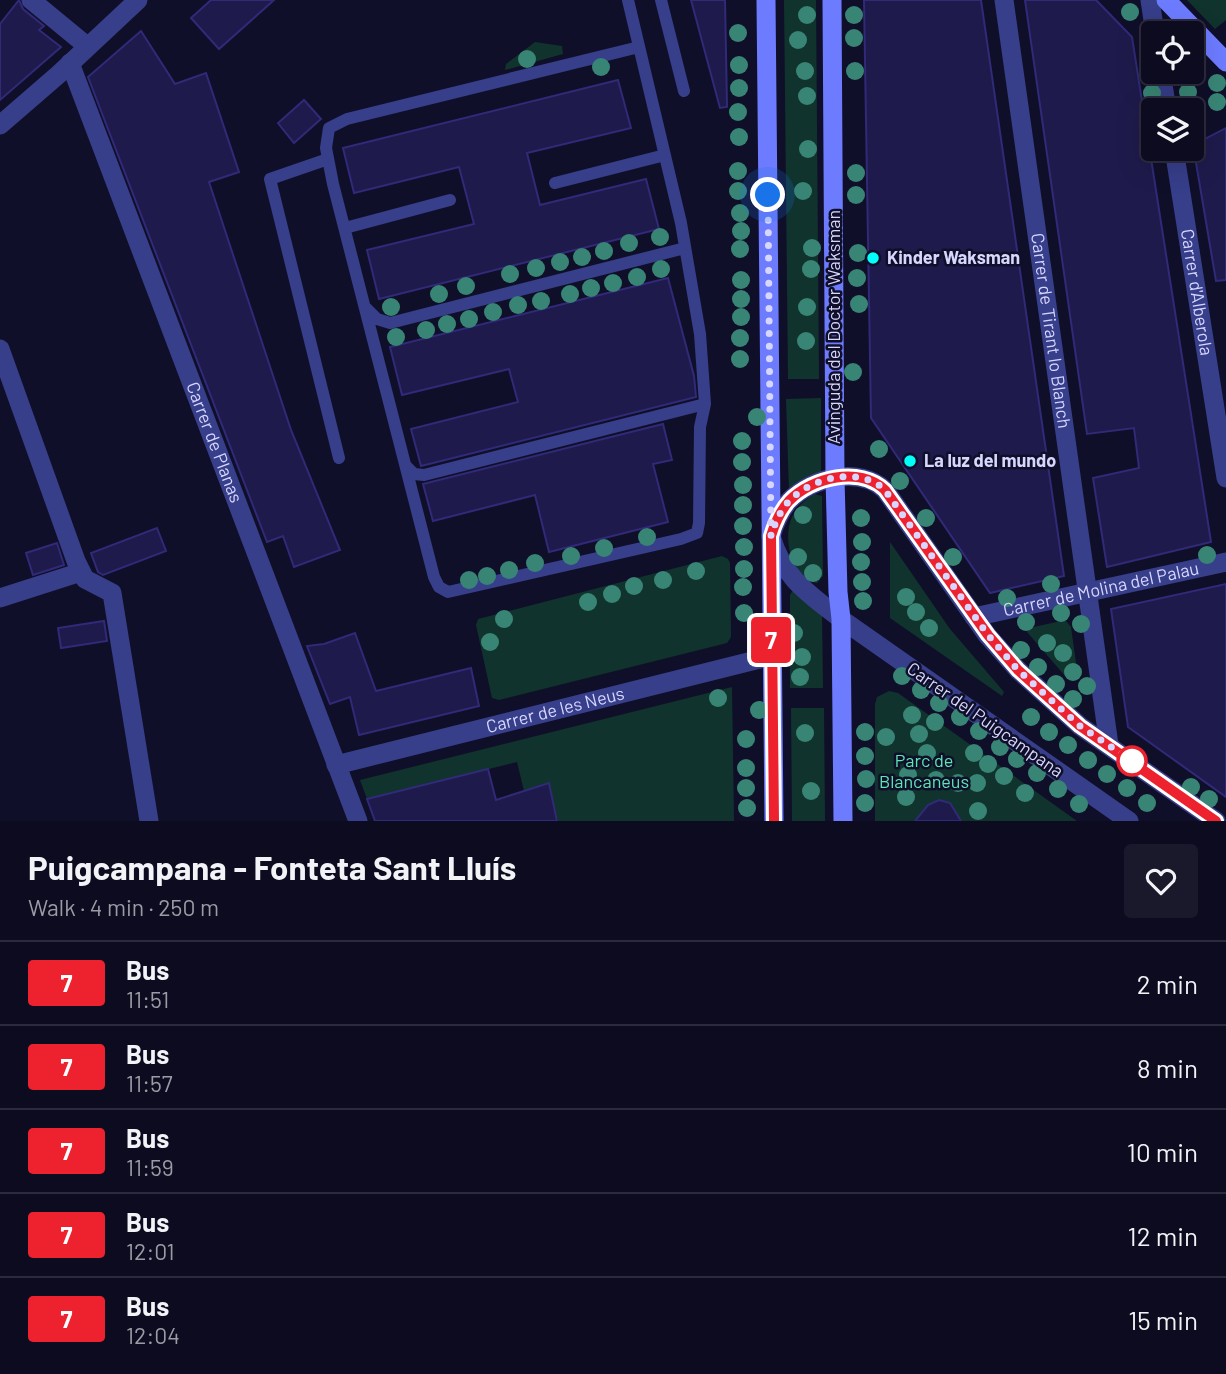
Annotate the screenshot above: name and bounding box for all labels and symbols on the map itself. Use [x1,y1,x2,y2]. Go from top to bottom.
your location [750,177,785,212]
street label: Avinguda del Doctor Waksman [822,210,844,444]
street label: Carrer d'Alberola [1177,227,1218,357]
street label: Carrer de Tirant lo Blanch [1027,232,1076,430]
place label: Kinder Waksman [887,246,1020,268]
marker: Kinder Waksman [865,250,881,266]
street label: Carrer de Planas [182,379,248,506]
place label: La luz del mundo [924,449,1056,471]
marker: La luz del mundo [902,453,918,469]
street label: Carrer de Molina del Palau [1001,556,1201,620]
line badge: 7 [748,617,794,663]
street label: Carrer del Puigcampana [903,657,1068,782]
street label: Carrer de les Neus [484,681,626,737]
unlabelled marker [1117,746,1147,776]
park label: Parc de Blancaneus [879,749,969,792]

